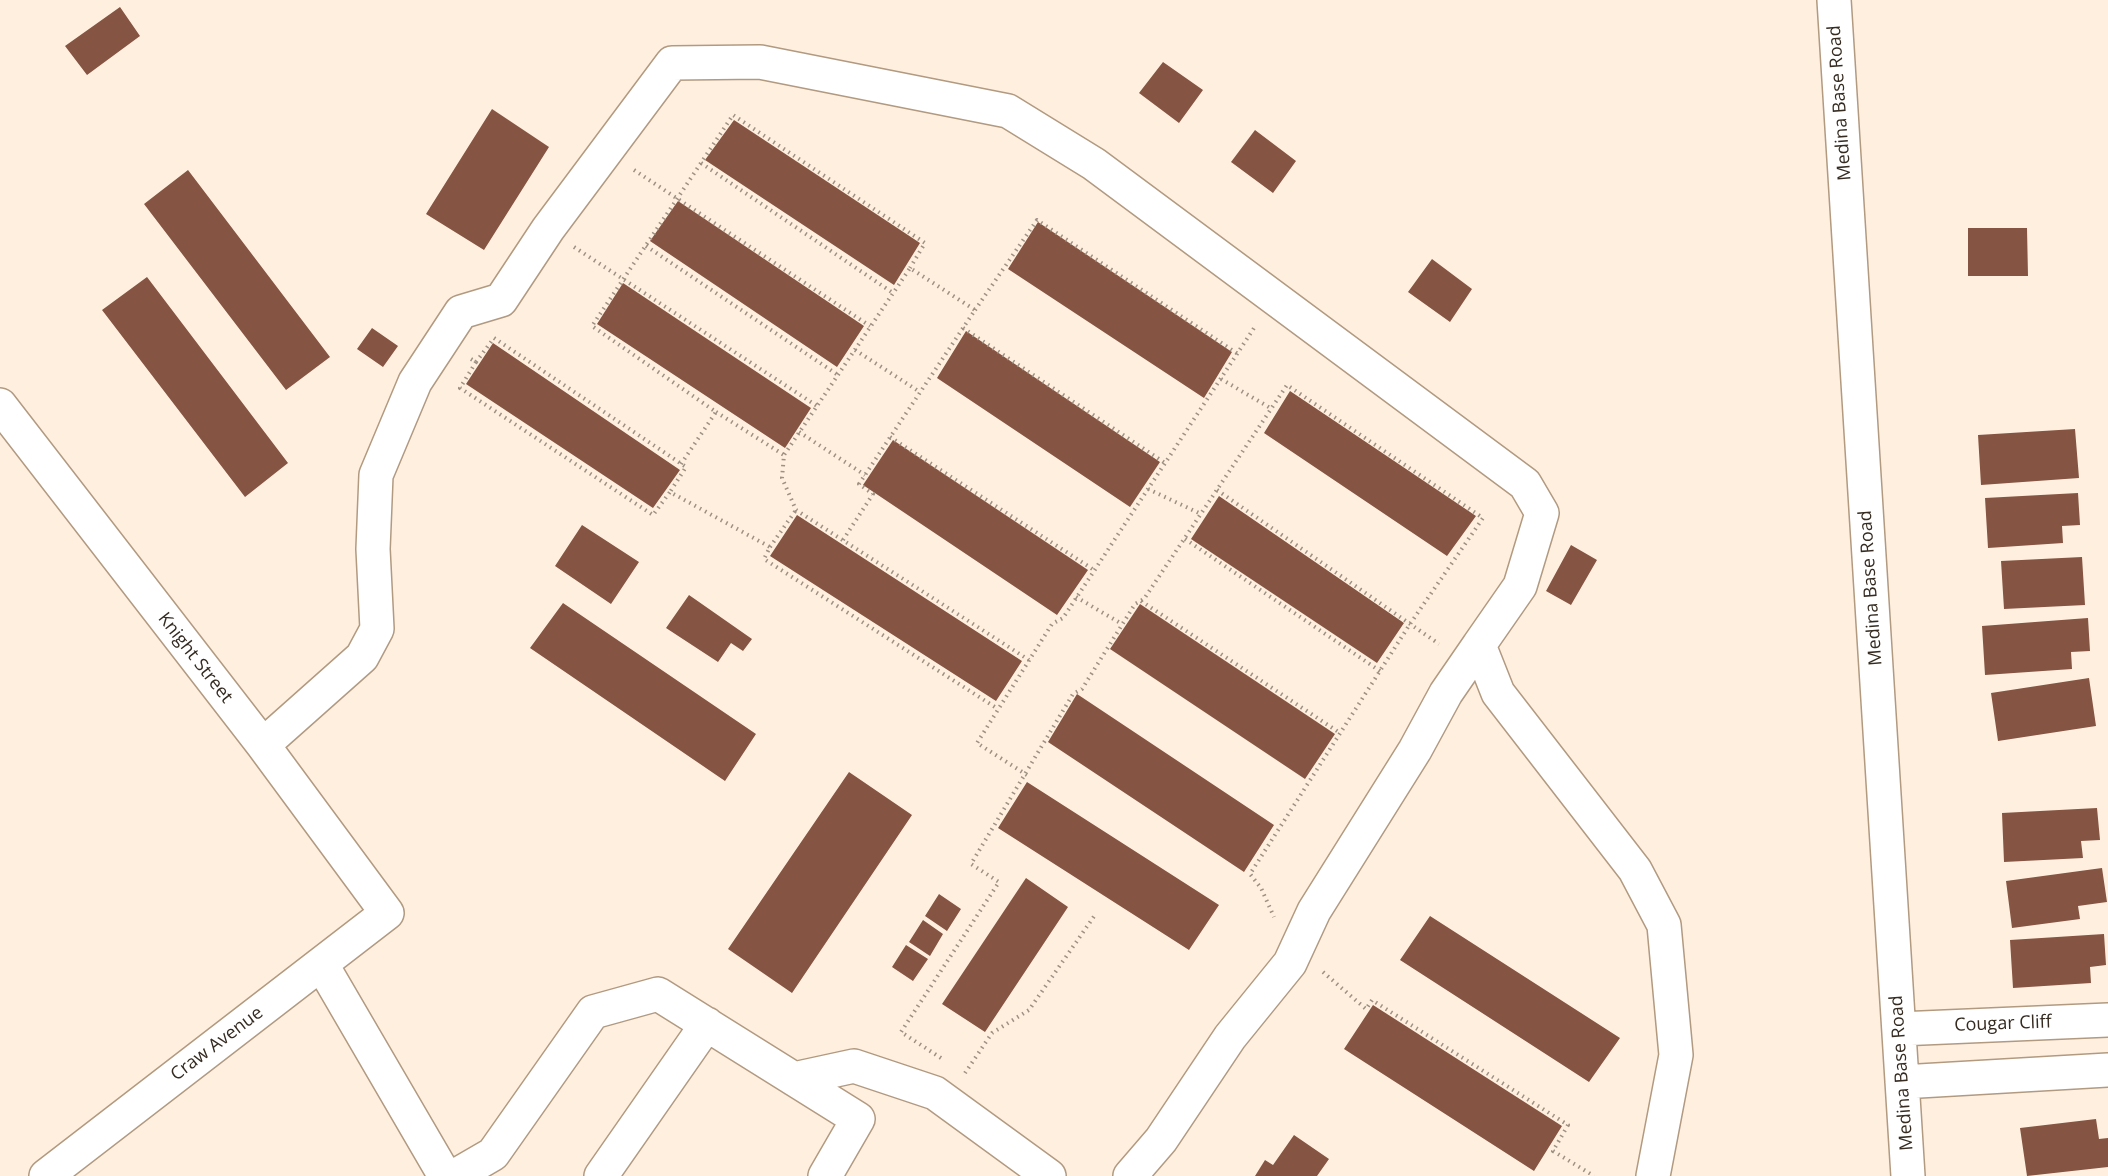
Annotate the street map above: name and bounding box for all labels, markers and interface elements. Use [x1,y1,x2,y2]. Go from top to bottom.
street label: Medina Base Road [1824,25,1856,181]
street label: Medina Base Road [1855,510,1887,666]
street label: Knight Street [153,608,237,708]
street label: Medina Base Road [1886,995,1918,1151]
street label: Craw Avenue [167,1002,267,1086]
street label: Cougar Cliff [1954,1012,2052,1036]

